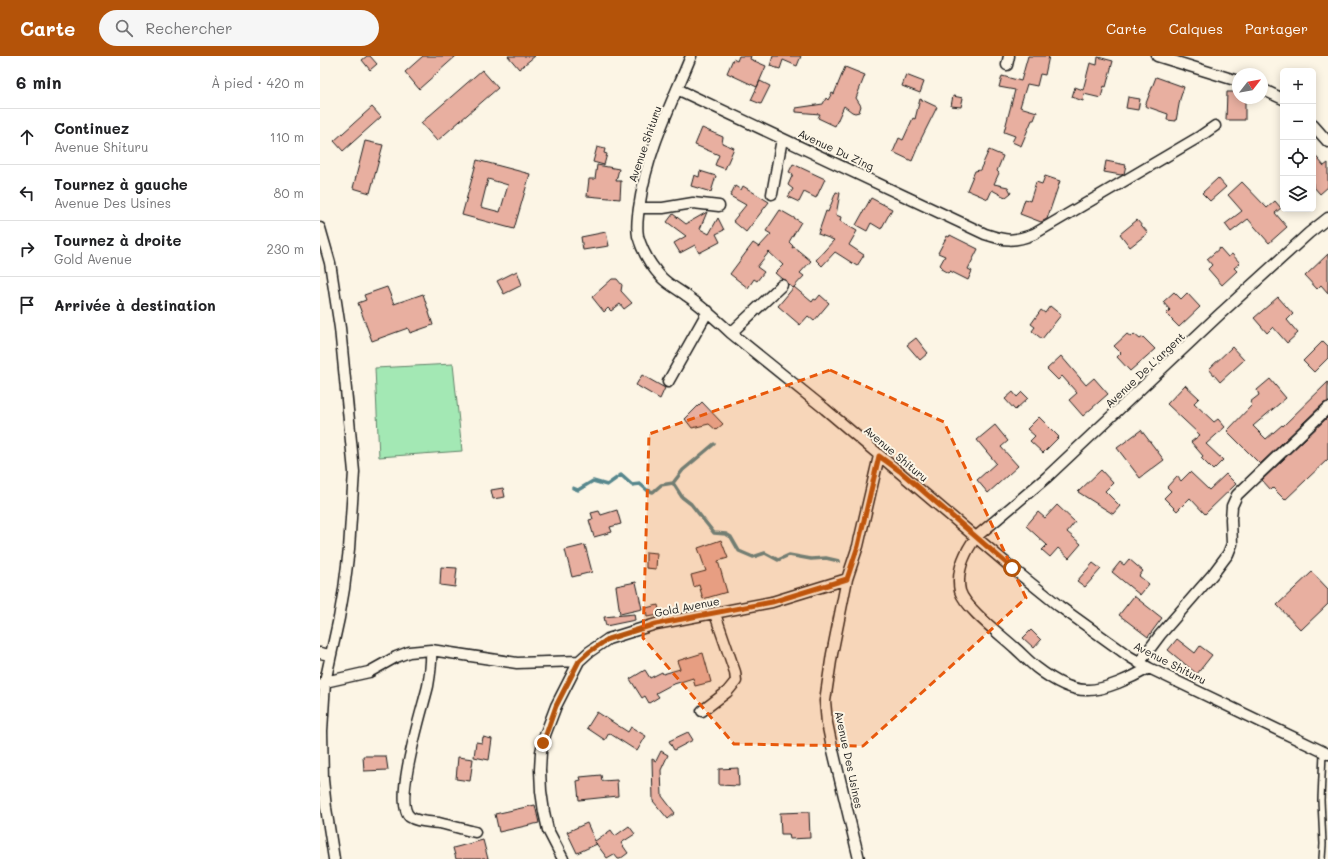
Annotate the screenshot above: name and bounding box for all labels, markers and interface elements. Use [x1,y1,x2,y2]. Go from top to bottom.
search box [99,10,379,46]
text: Carte [20,16,75,41]
icon: search [113,17,135,39]
text: Rechercher [145,18,233,38]
text: Carte [1106,19,1147,38]
text: Calques [1169,19,1223,38]
text: Partager [1245,19,1308,38]
north arrow [1232,68,1268,104]
map controls [1280,68,1316,212]
button: + [1280,68,1316,104]
text: 6 min [16,71,61,93]
text: À pied · 420 m [211,74,304,91]
street label: Avenue Shituru [624,104,665,184]
button: − [1280,104,1316,140]
text: Continuez [54,118,129,138]
street label: Avenue Du Zing [796,125,877,174]
icon: ahead [16,126,38,148]
text: 110 m [270,128,304,145]
text: Avenue Shituru [54,138,148,155]
button: locate [1280,140,1316,176]
text: Tournez à gauche [54,174,188,194]
button: layers [1280,176,1316,212]
icon: left [16,182,38,204]
text: 80 m [274,184,304,201]
text: Avenue Des Usines [54,194,171,211]
text: Tournez à droite [54,230,182,250]
icon: right [16,238,38,260]
text: 230 m [267,240,304,257]
text: Gold Avenue [54,250,132,267]
icon: arrive [16,294,38,316]
text: Arrivée à destination [54,295,216,315]
street label: Avenue De L'argent [1101,329,1188,411]
street label: Avenue Shituru [861,422,932,485]
route start [1003,559,1021,577]
street label: Gold Avenue [653,593,721,620]
street label: Avenue Shituru [1131,638,1209,687]
street label: Avenue Des Usines [832,710,867,810]
route end [534,734,552,752]

